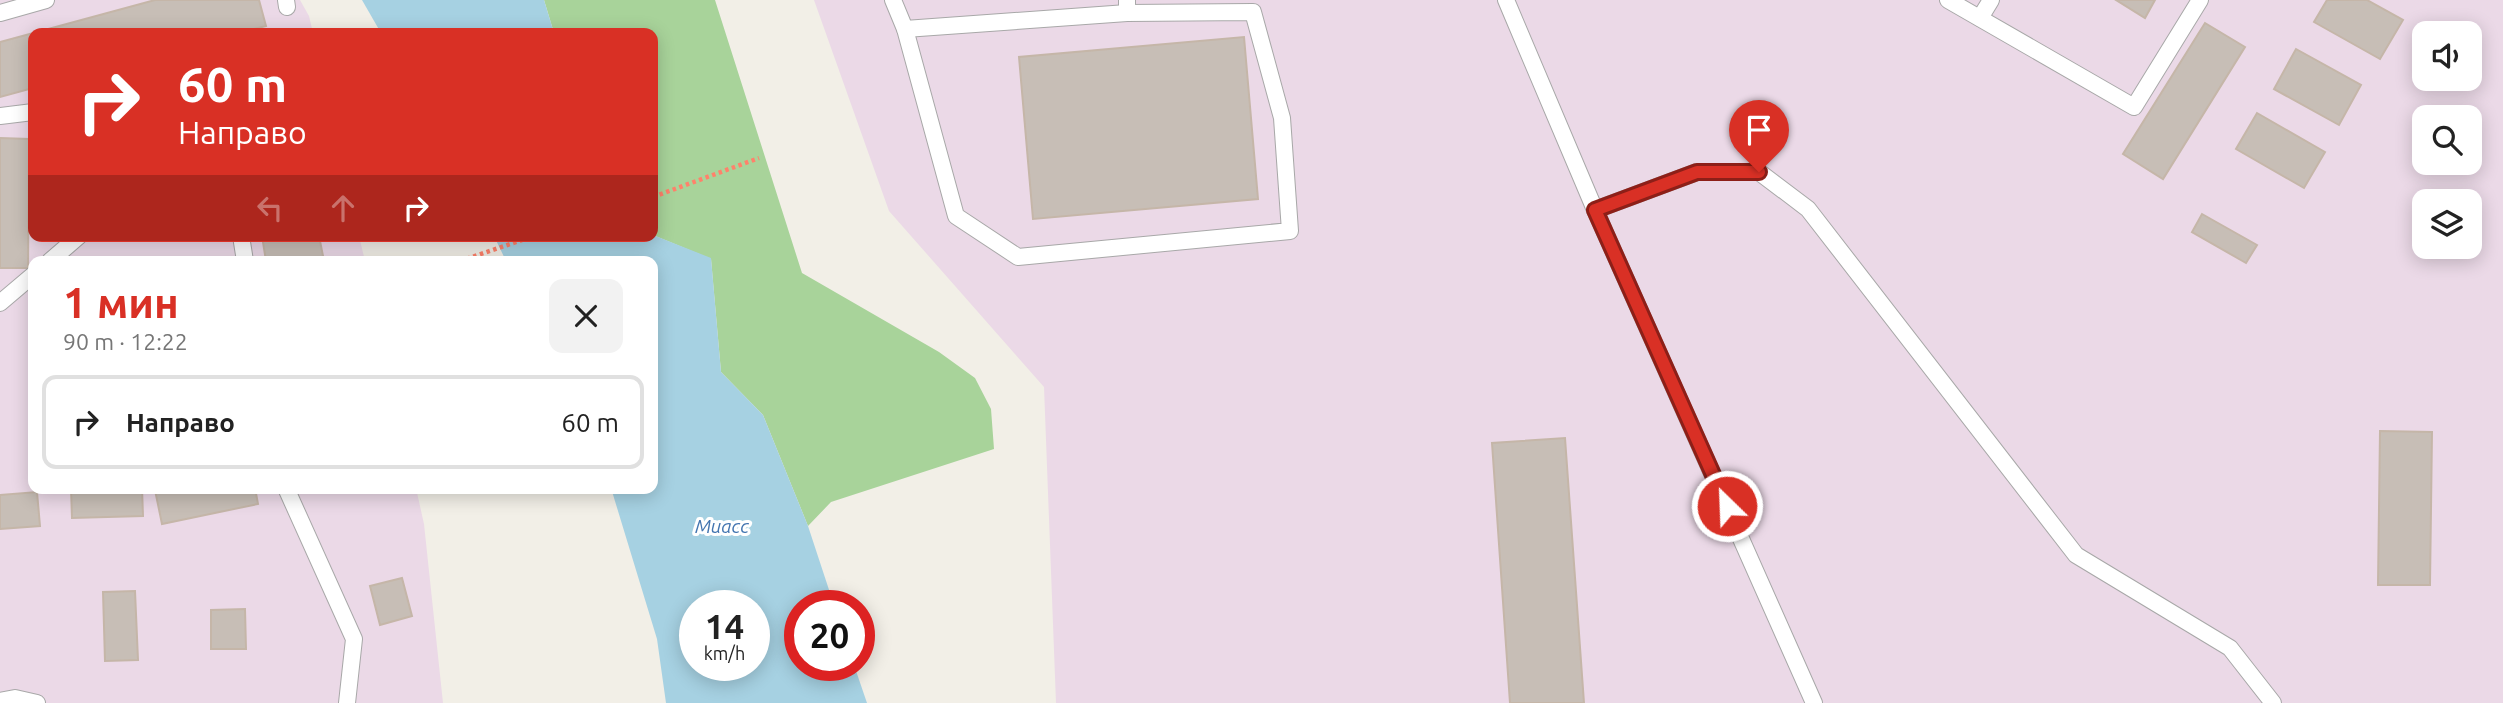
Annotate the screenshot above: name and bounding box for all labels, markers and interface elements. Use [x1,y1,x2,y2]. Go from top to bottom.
map controls [2412,21,2482,259]
button: sound [2412,21,2482,91]
icon: right [63,56,154,147]
text: 60 m [178,56,287,111]
pin [1729,100,1789,172]
button: search [2412,105,2482,175]
icon: arrive [1740,111,1778,149]
text: Направо [178,114,307,150]
icon: left [251,189,289,227]
icon: ahead [324,189,362,227]
icon: right [397,189,435,227]
button: layers [2412,189,2482,259]
text: 1 мин [63,279,179,326]
button: close [549,279,623,353]
text: 90 m · 12:22 [63,329,188,354]
icon: right [67,403,105,441]
text: Направо [126,408,235,437]
text: 60 m [561,408,619,437]
position arrow [1690,469,1764,543]
water label: Миасс [695,515,749,537]
speed limit sign: 20 [784,590,875,681]
text: 14 [705,606,744,646]
text: km/h [704,643,745,663]

